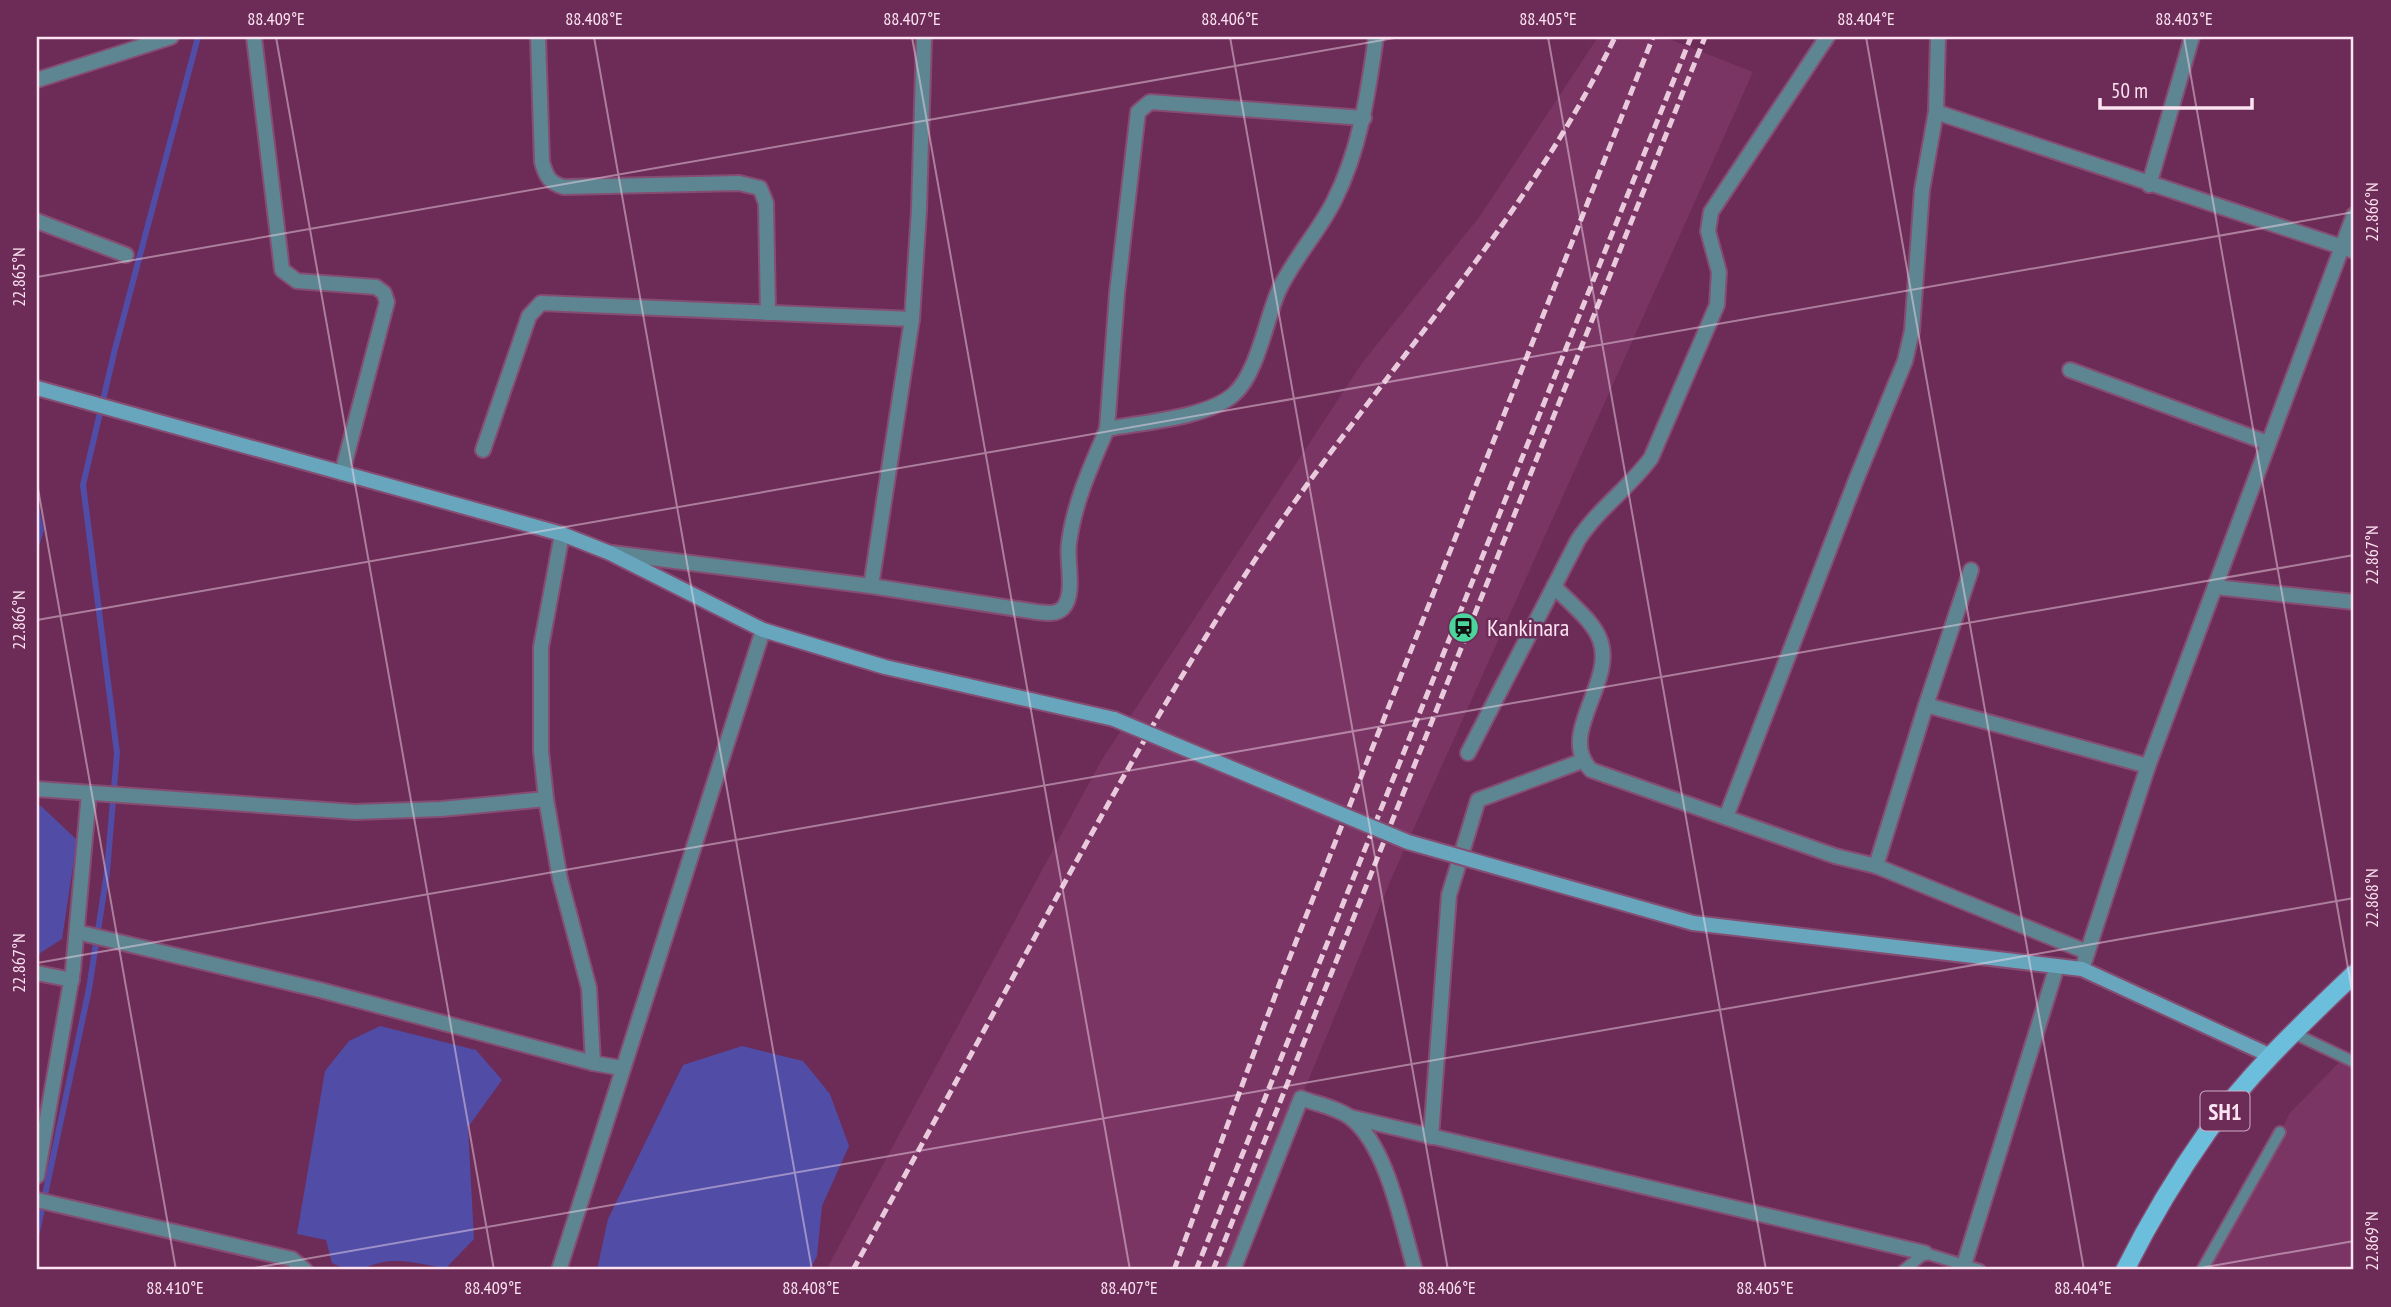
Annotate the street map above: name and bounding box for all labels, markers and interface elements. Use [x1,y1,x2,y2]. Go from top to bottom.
text: 88.409°E [247,7,305,30]
text: 88.408°E [565,7,623,30]
text: 88.407°E [883,7,941,30]
text: 88.406°E [1201,7,1259,30]
text: 88.405°E [1519,7,1577,30]
text: 88.404°E [1837,7,1895,30]
text: 88.403°E [2155,7,2213,30]
scale bar [2100,66,2253,110]
text: 50 m [2111,77,2148,104]
text: 22.866°N [2360,182,2383,242]
text: 22.865°N [7,247,30,307]
text: 22.867°N [2360,525,2383,585]
text: 22.866°N [7,590,30,650]
station icon: Kankinara [1447,610,1481,644]
place label: Kankinara [1487,612,1569,643]
text: 22.868°N [2360,868,2383,928]
text: 22.867°N [7,933,30,993]
road number: SH1 [2200,1092,2250,1130]
text: 22.869°N [2360,1211,2383,1271]
text: 88.410°E [146,1276,204,1299]
text: 88.409°E [464,1276,522,1299]
text: 88.408°E [782,1276,840,1299]
text: 88.407°E [1100,1276,1158,1299]
text: 88.406°E [1418,1276,1476,1299]
text: 88.405°E [1736,1276,1794,1299]
text: 88.404°E [2054,1276,2112,1299]

